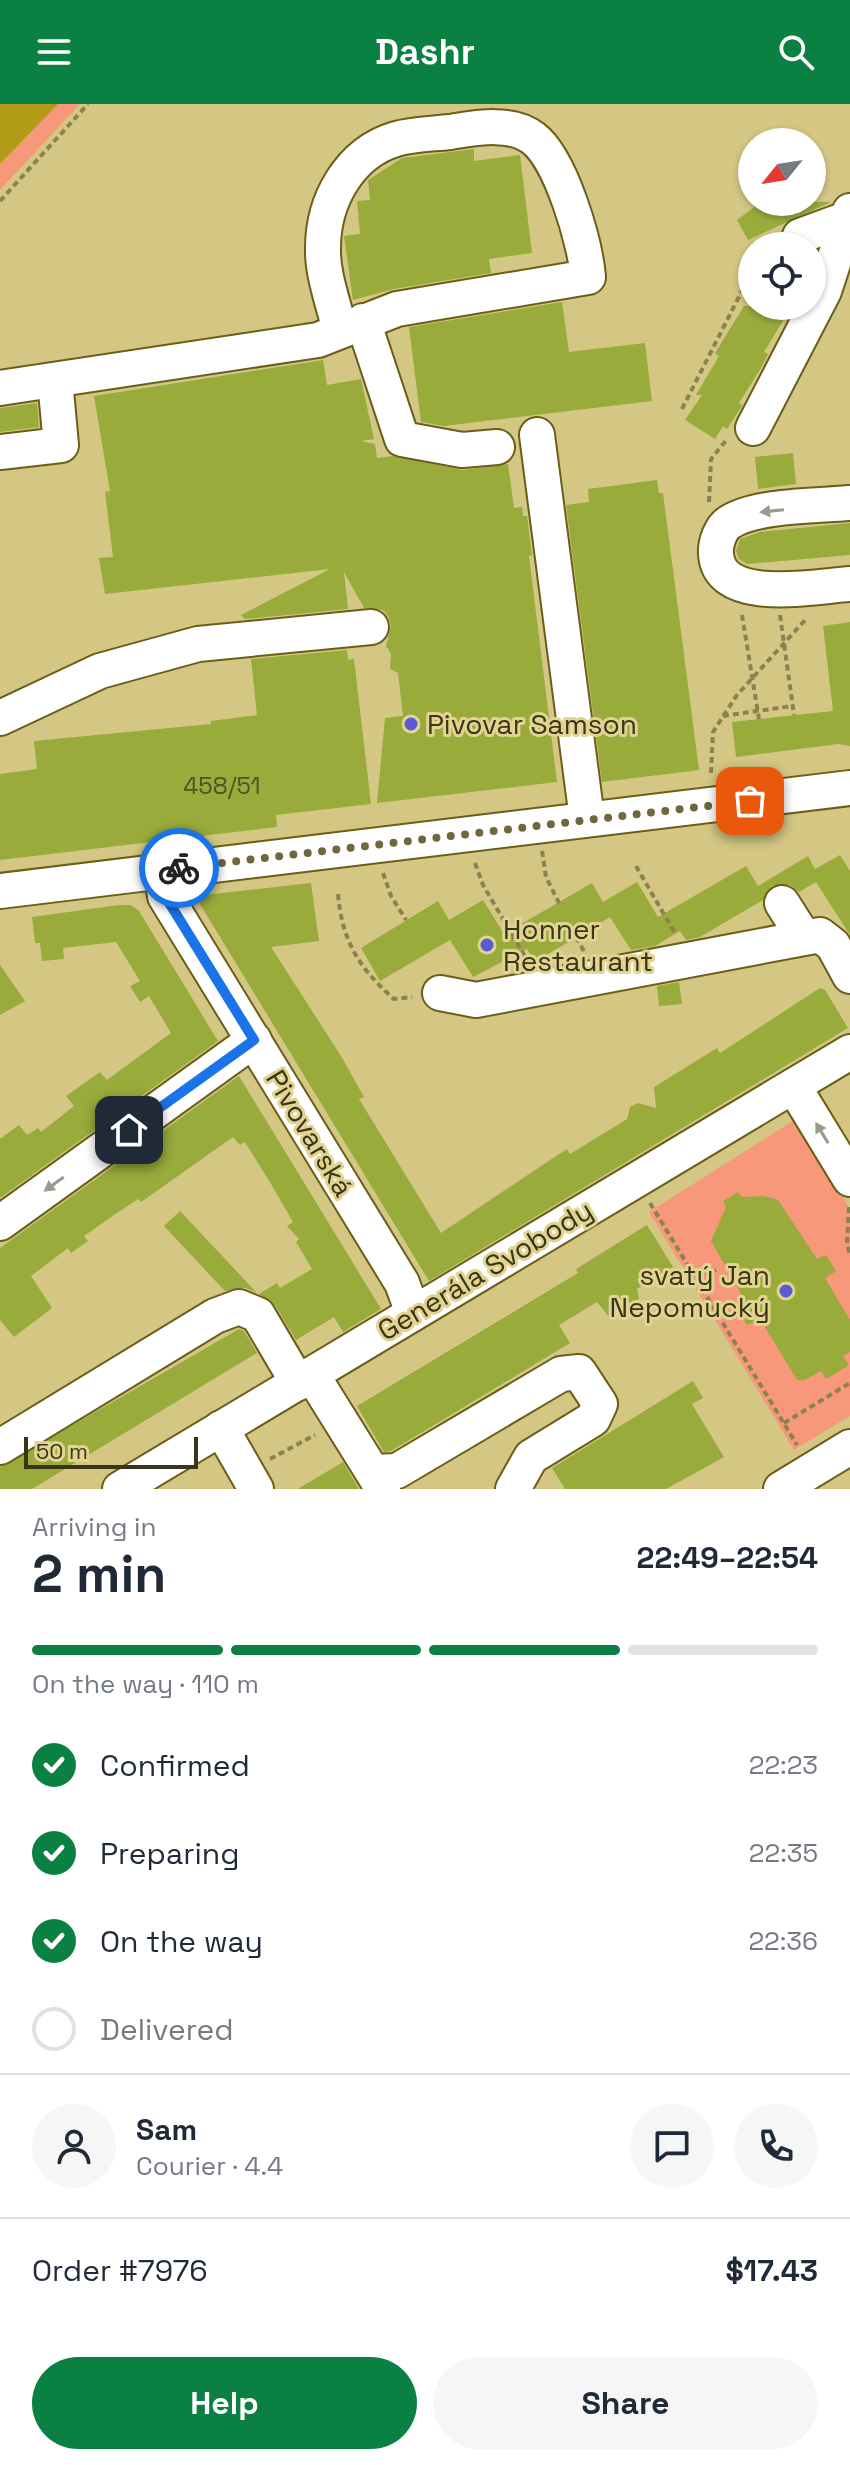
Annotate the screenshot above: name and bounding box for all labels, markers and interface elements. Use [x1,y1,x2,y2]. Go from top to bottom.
text: Dashr [375,29,475,75]
icon: menu [32,30,76,74]
icon: search [774,30,818,74]
north arrow [738,128,826,216]
map controls [738,128,826,320]
button: locate [738,232,826,320]
one-way arrow [759,504,784,517]
place label: Pivovar Samson [427,706,637,742]
marker: Pivovar Samson [402,715,420,733]
pin [716,767,784,835]
house number: 458/51 [183,770,261,801]
icon: bag [728,779,772,823]
courier [139,828,219,908]
icon: bike [157,846,201,890]
place label: Honner Restaurant [503,911,653,979]
marker: Honner Restaurant [478,936,496,954]
street label: Pivovarská [258,1063,362,1203]
pin [95,1096,163,1164]
icon: home [107,1108,151,1152]
one-way arrow [815,1122,829,1144]
one-way arrow [44,1175,65,1191]
street label: Generála Svobody [371,1192,599,1348]
place label: svatý Jan Nepomucký [610,1257,770,1325]
marker: svatý Jan Nepomucký [777,1282,795,1300]
scale bar [24,1433,198,1469]
text: 50 m [36,1437,88,1465]
text: Arriving in [32,1510,156,1544]
text: 22:49–22:54 [637,1538,818,1577]
text: 2 min [32,1541,166,1607]
text: On the way · 110 m [32,1667,259,1701]
icon: check [32,1743,76,1787]
text: Confirmed [100,1746,250,1785]
text: 22:23 [749,1748,818,1782]
icon: check [32,1831,76,1875]
text: Preparing [100,1834,239,1873]
text: 22:35 [749,1836,818,1870]
icon: check [32,1919,76,1963]
text: On the way [100,1922,263,1961]
text: 22:36 [748,1924,818,1958]
text: Delivered [100,2010,234,2049]
button: person [32,2104,116,2188]
button: chat [630,2104,714,2188]
button: phone [734,2104,818,2188]
text: Sam [136,2110,197,2149]
text: Courier · 4.4 [136,2149,283,2183]
text: Order #7976 [32,2251,208,2290]
text: $17.43 [725,2251,818,2290]
button: Help [32,2357,417,2449]
button: Share [433,2357,818,2449]

